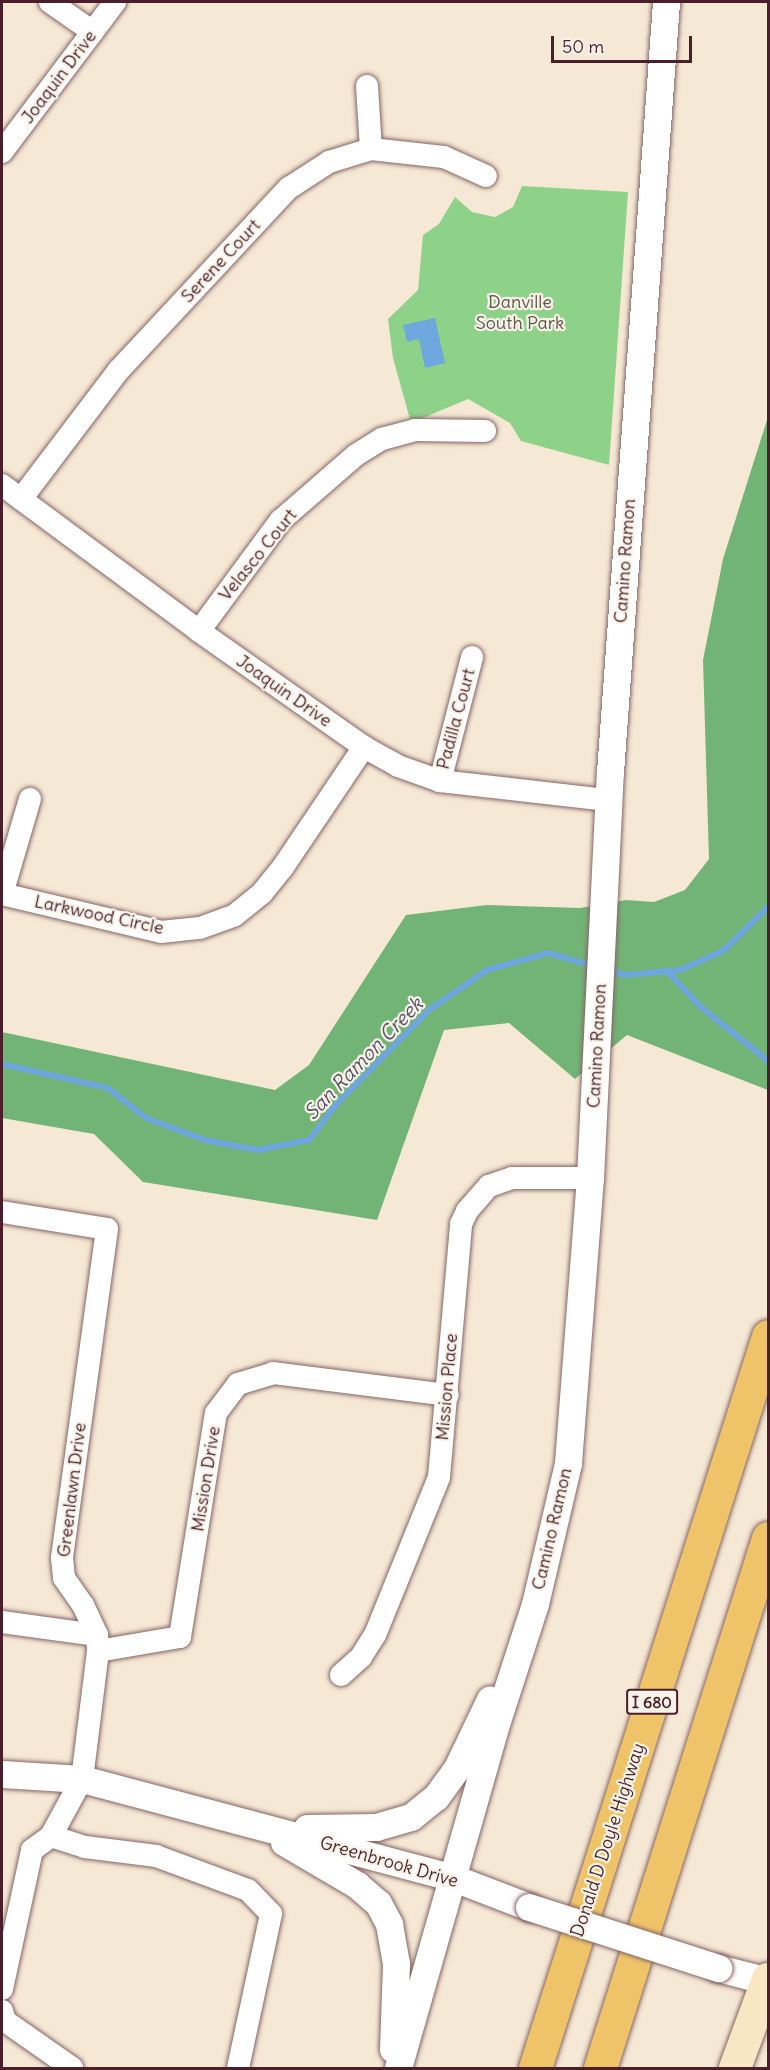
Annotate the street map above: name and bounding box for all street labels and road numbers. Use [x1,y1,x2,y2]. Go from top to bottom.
street label: Joaquin Drive [17,26,101,128]
street label: Serene Court [177,215,265,307]
street label: Camino Ramon [610,498,640,624]
street label: Velasco Court [214,505,302,605]
street label: Joaquin Drive [232,650,336,732]
street label: Padilla Court [432,666,480,772]
street label: Larkwood Circle [32,891,166,939]
street label: Camino Ramon [583,983,611,1109]
street label: Mission Place [432,1333,462,1441]
street label: Greenlawn Drive [53,1422,91,1558]
street label: Mission Drive [187,1425,225,1533]
street label: Camino Ramon [527,1466,577,1592]
road number: I 680 [625,1689,679,1715]
street label: Donald D Doyle Highway [566,1740,650,1940]
street label: Greenbrook Drive [317,1832,461,1892]

